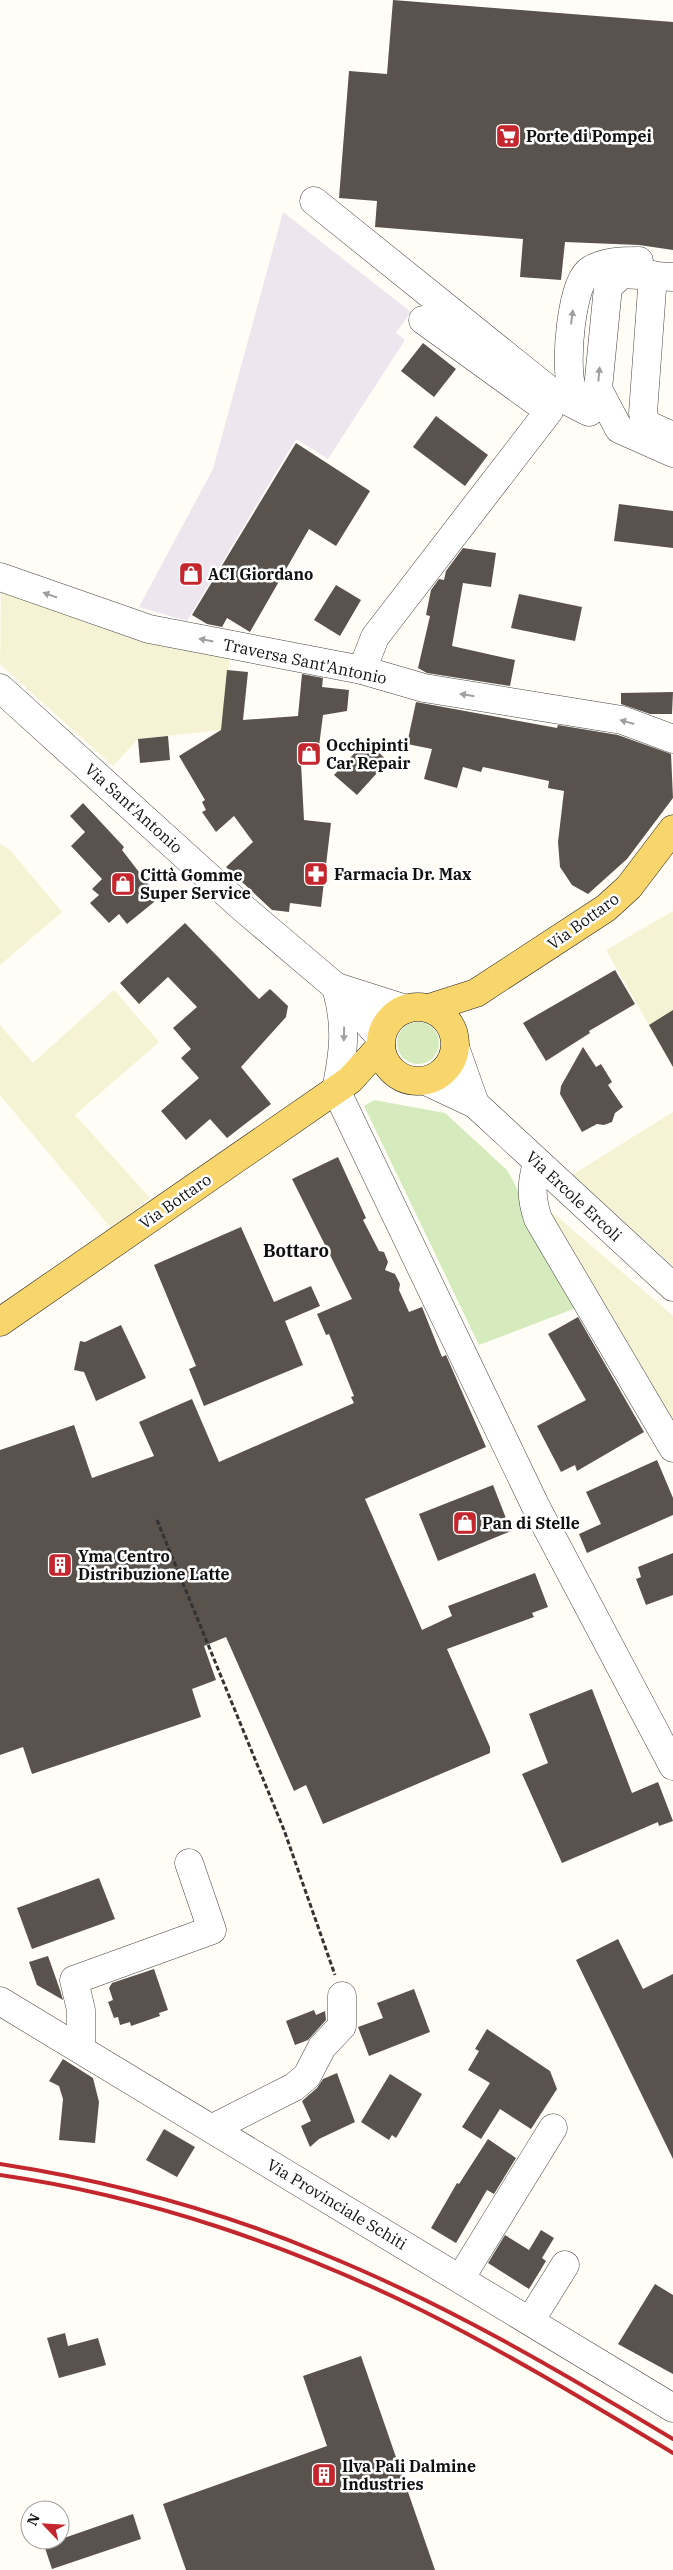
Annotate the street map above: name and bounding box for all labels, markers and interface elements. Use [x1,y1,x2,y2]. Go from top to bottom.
supermarket icon: Porte di Pompei [495,123,521,149]
place label: Porte di Pompei [526,126,652,146]
one-way arrow [569,309,577,325]
one-way arrow [596,366,604,382]
shop icon: ACI Giordano [178,561,204,587]
place label: ACI Giordano [208,564,313,584]
one-way arrow [42,591,57,599]
street label: Traversa Sant'Antonio [221,634,389,688]
one-way arrow [198,636,213,644]
one-way arrow [459,691,475,699]
one-way arrow [620,717,635,725]
place label: Occhipinti Car Repair [326,735,410,773]
shop icon: Occhipinti Car Repair [296,741,322,767]
street label: Via Sant'Antonio [81,759,187,857]
pharmacy icon: Farmacia Dr. Max [303,861,329,887]
place label: Farmacia Dr. Max [334,864,472,884]
place label: Città Gomme Super Service [140,865,251,903]
shop icon: Città Gomme Super Service [110,871,136,897]
street label: Via Bottaro [543,888,623,954]
one-way arrow [340,1027,348,1043]
street label: Via Ercole Ercoli [522,1147,626,1245]
street label: Via Bottaro [135,1169,215,1233]
district label: Bottaro [263,1239,329,1262]
shop icon: Pan di Stelle [452,1510,478,1536]
place label: Pan di Stelle [482,1513,580,1533]
place label: Yma Centro Distribuzione Latte [78,1546,230,1584]
building icon: Yma Centro Distribuzione Latte [47,1552,73,1578]
street label: Via Provinciale Schiti [263,2154,411,2254]
place label: Ilva Pali Dalmine Industries [342,2456,476,2494]
building icon: Ilva Pali Dalmine Industries [311,2462,337,2488]
north arrow [20,2500,70,2550]
text: N [23,2511,44,2528]

